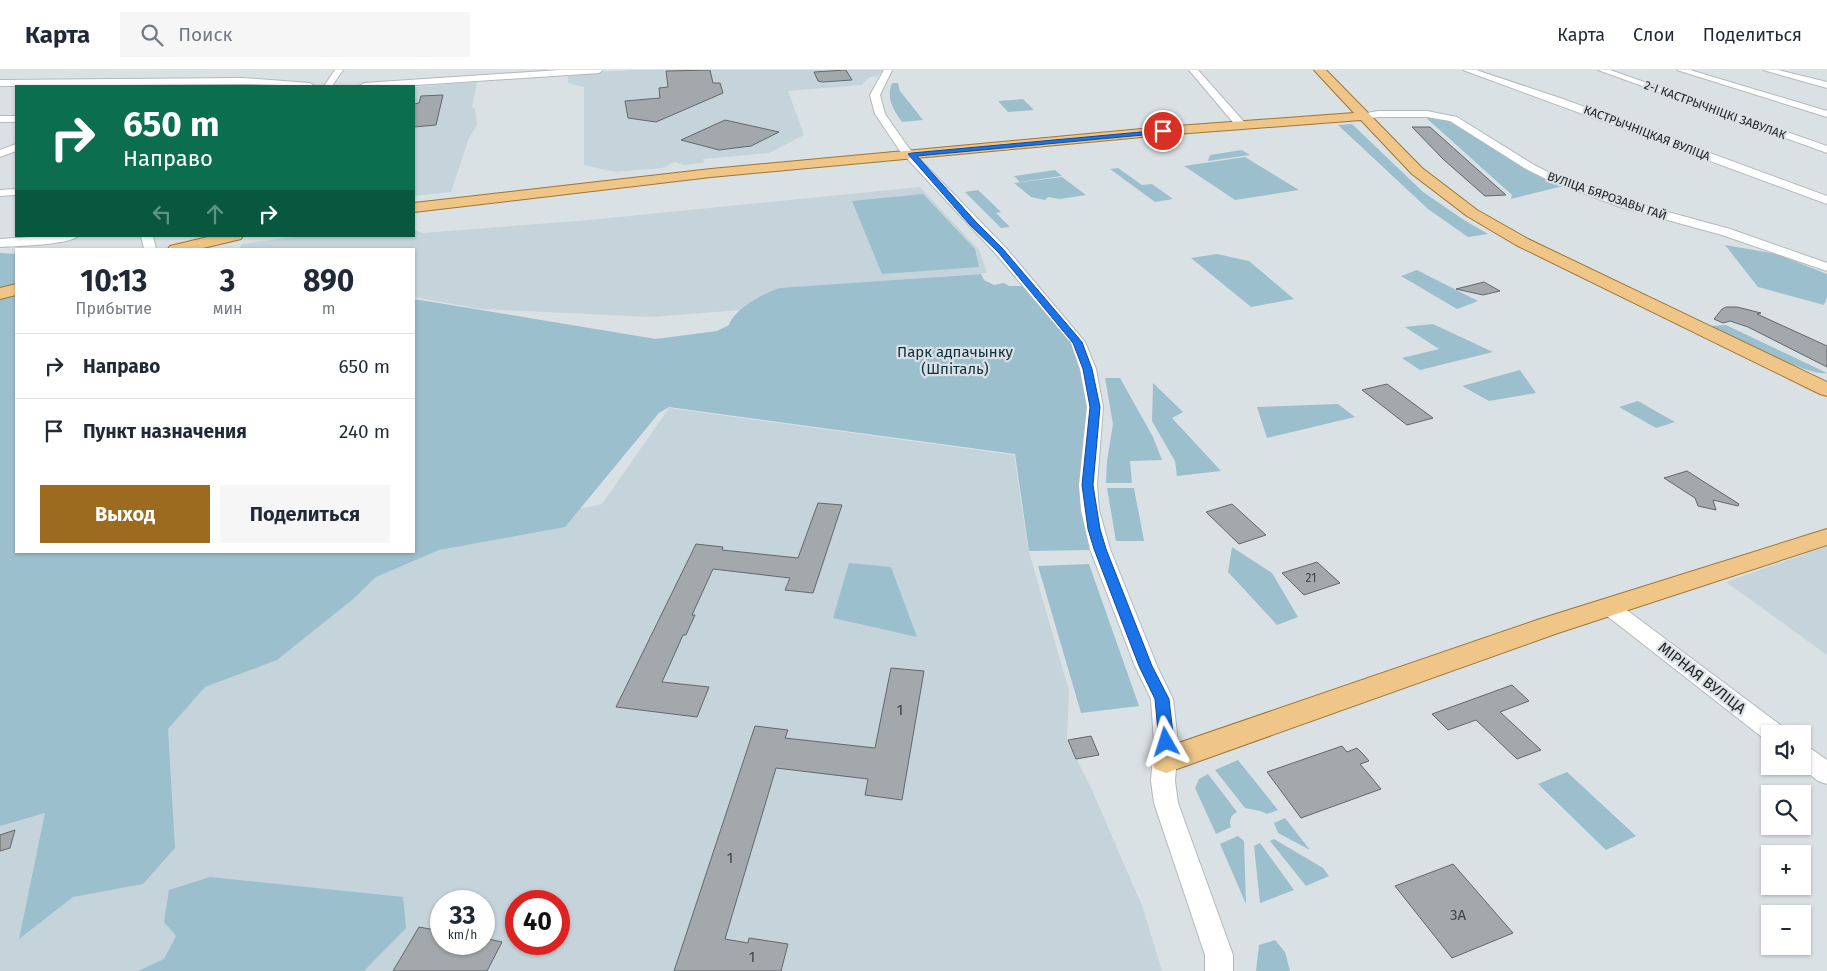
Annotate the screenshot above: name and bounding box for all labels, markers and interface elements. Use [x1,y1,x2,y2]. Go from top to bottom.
search box [120,12,470,57]
text: Карта [25,21,90,49]
icon: search [138,21,166,49]
text: Поиск [178,23,232,46]
text: Карта [1557,24,1605,46]
text: Слои [1633,24,1675,46]
text: Поделиться [1703,24,1802,46]
street label: 2-І КАСТРЫЧНІЦКІ ЗАВУЛАК [1642,78,1788,142]
street label: КАСТРЫЧНІЦКАЯ ВУЛІЦА [1582,102,1712,164]
text: 650 m [123,103,220,145]
icon: right [40,105,105,170]
pin [1142,110,1184,152]
icon: arrive [1149,117,1177,145]
text: Направо [123,145,213,172]
street label: ВУЛІЦА БЯРОЗАВЫ ГАЙ [1546,168,1669,223]
icon: left [148,200,176,228]
icon: ahead [201,200,229,228]
icon: right [254,200,282,228]
text: 10:13 [80,263,147,299]
text: 3 [220,263,235,299]
text: 890 [303,263,354,299]
text: Прибытие [76,299,152,318]
text: мин [213,299,242,318]
text: m [322,299,336,318]
park label: Парк адпачынку (Шпіталь) [897,343,1014,378]
icon: right [40,352,68,380]
text: Направо [83,355,160,378]
text: 650 m [339,355,390,378]
icon: arrive [40,417,68,445]
text: Пункт назначения [83,420,247,443]
text: 240 m [339,420,390,443]
button: Выход [40,485,210,543]
button: Поделиться [220,485,390,543]
house number: 21 [1306,571,1316,585]
street label: МІРНАЯ ВУЛІЦА [1655,638,1750,718]
house number: 1 [897,701,903,719]
position arrow [1139,715,1191,767]
map controls [1761,725,1811,955]
button: sound [1761,725,1811,775]
button: search [1761,785,1811,835]
button: + [1761,845,1811,895]
house number: 1 [727,849,733,867]
speed limit sign: 40 [505,890,570,955]
text: 33 [449,901,476,931]
button: − [1761,905,1811,955]
house number: 3А [1450,906,1466,924]
text: km/h [448,928,477,942]
house number: 1 [749,948,755,966]

